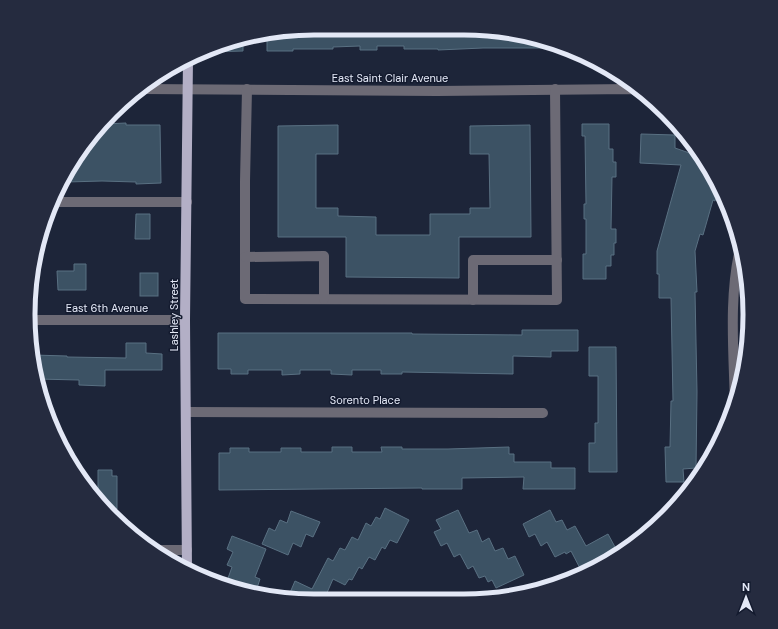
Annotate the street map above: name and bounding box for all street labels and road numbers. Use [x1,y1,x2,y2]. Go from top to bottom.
street label: East Saint Clair Avenue [332,71,448,85]
street label: Lashley Street [167,279,181,351]
street label: East 6th Avenue [66,301,148,315]
street label: Sorento Place [330,393,400,407]

